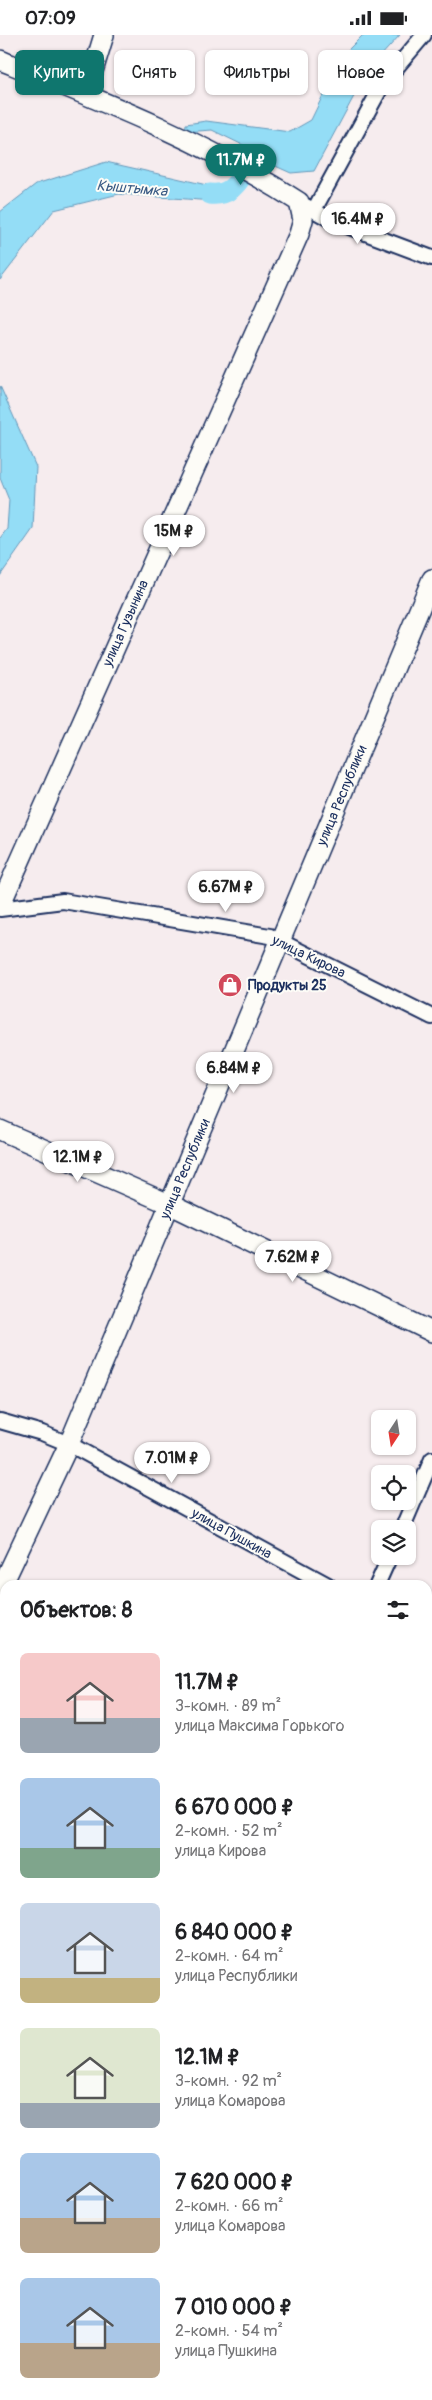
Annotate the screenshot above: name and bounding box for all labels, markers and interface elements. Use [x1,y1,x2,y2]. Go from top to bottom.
text: 07:09 [25,6,76,30]
chip: Купить [15,50,104,95]
chip: Снять [114,50,195,95]
chip: Фильтры [205,50,308,95]
chip: Новое [318,50,403,95]
pin: 11.7M ₽ [195,143,287,186]
text: 11.7M ₽ [216,150,266,170]
water label: Кыштымка [96,176,169,201]
pin: 16.4M ₽ [312,203,404,245]
text: 16.4M ₽ [332,209,384,229]
pin: 15M ₽ [139,515,209,557]
text: 15M ₽ [154,521,194,541]
street label: улица Гузынина [98,577,152,670]
street label: улица Республики [313,743,370,849]
pin: 6.67M ₽ [180,871,272,913]
text: 6.67M ₽ [198,877,254,897]
street label: улица Кирова [268,931,348,982]
shop icon: Продукты 25 [217,972,243,998]
place label: Продукты 25 [248,977,327,994]
pin: 6.84M ₽ [188,1051,280,1094]
text: 6.84M ₽ [207,1058,261,1078]
street label: улица Республики [156,1116,214,1223]
pin: 12.1M ₽ [32,1141,124,1183]
text: 12.1M ₽ [53,1147,103,1167]
pin: 7.62M ₽ [247,1241,339,1283]
text: 7.62M ₽ [266,1247,320,1267]
north arrow [371,1410,416,1455]
map controls [371,1410,416,1565]
pin: 7.01M ₽ [126,1441,218,1484]
text: 7.01M ₽ [145,1448,199,1468]
button: locate [371,1465,416,1510]
street label: улица Пушкина [188,1504,275,1562]
button: layers [371,1520,416,1565]
icon: filters [384,1596,412,1624]
text: Объектов: 8 [20,1597,132,1624]
text: 11.7M ₽ [175,1669,239,1696]
icon: home [60,1673,120,1733]
text: 3-комн. · 89 m² [175,1696,281,1716]
text: улица Максима Горького [175,1716,344,1736]
text: 6 670 000 ₽ [175,1794,294,1821]
icon: home [60,1798,120,1858]
text: 2-комн. · 52 m² [175,1821,283,1841]
text: улица Кирова [175,1841,266,1861]
text: 6 840 000 ₽ [175,1919,294,1946]
icon: home [60,1923,120,1983]
text: 2-комн. · 64 m² [175,1946,284,1966]
text: улица Республики [175,1966,297,1986]
text: 12.1M ₽ [175,2044,240,2071]
icon: home [60,2048,120,2108]
text: 3-комн. · 92 m² [175,2071,282,2091]
text: улица Комарова [175,2091,286,2111]
text: 7 620 000 ₽ [175,2169,294,2196]
icon: home [60,2173,120,2233]
text: 2-комн. · 66 m² [175,2196,284,2216]
text: улица Комарова [175,2216,286,2236]
text: 7 010 000 ₽ [175,2294,292,2321]
icon: home [60,2298,120,2358]
text: 2-комн. · 54 m² [175,2321,283,2341]
text: улица Пушкина [175,2341,277,2361]

